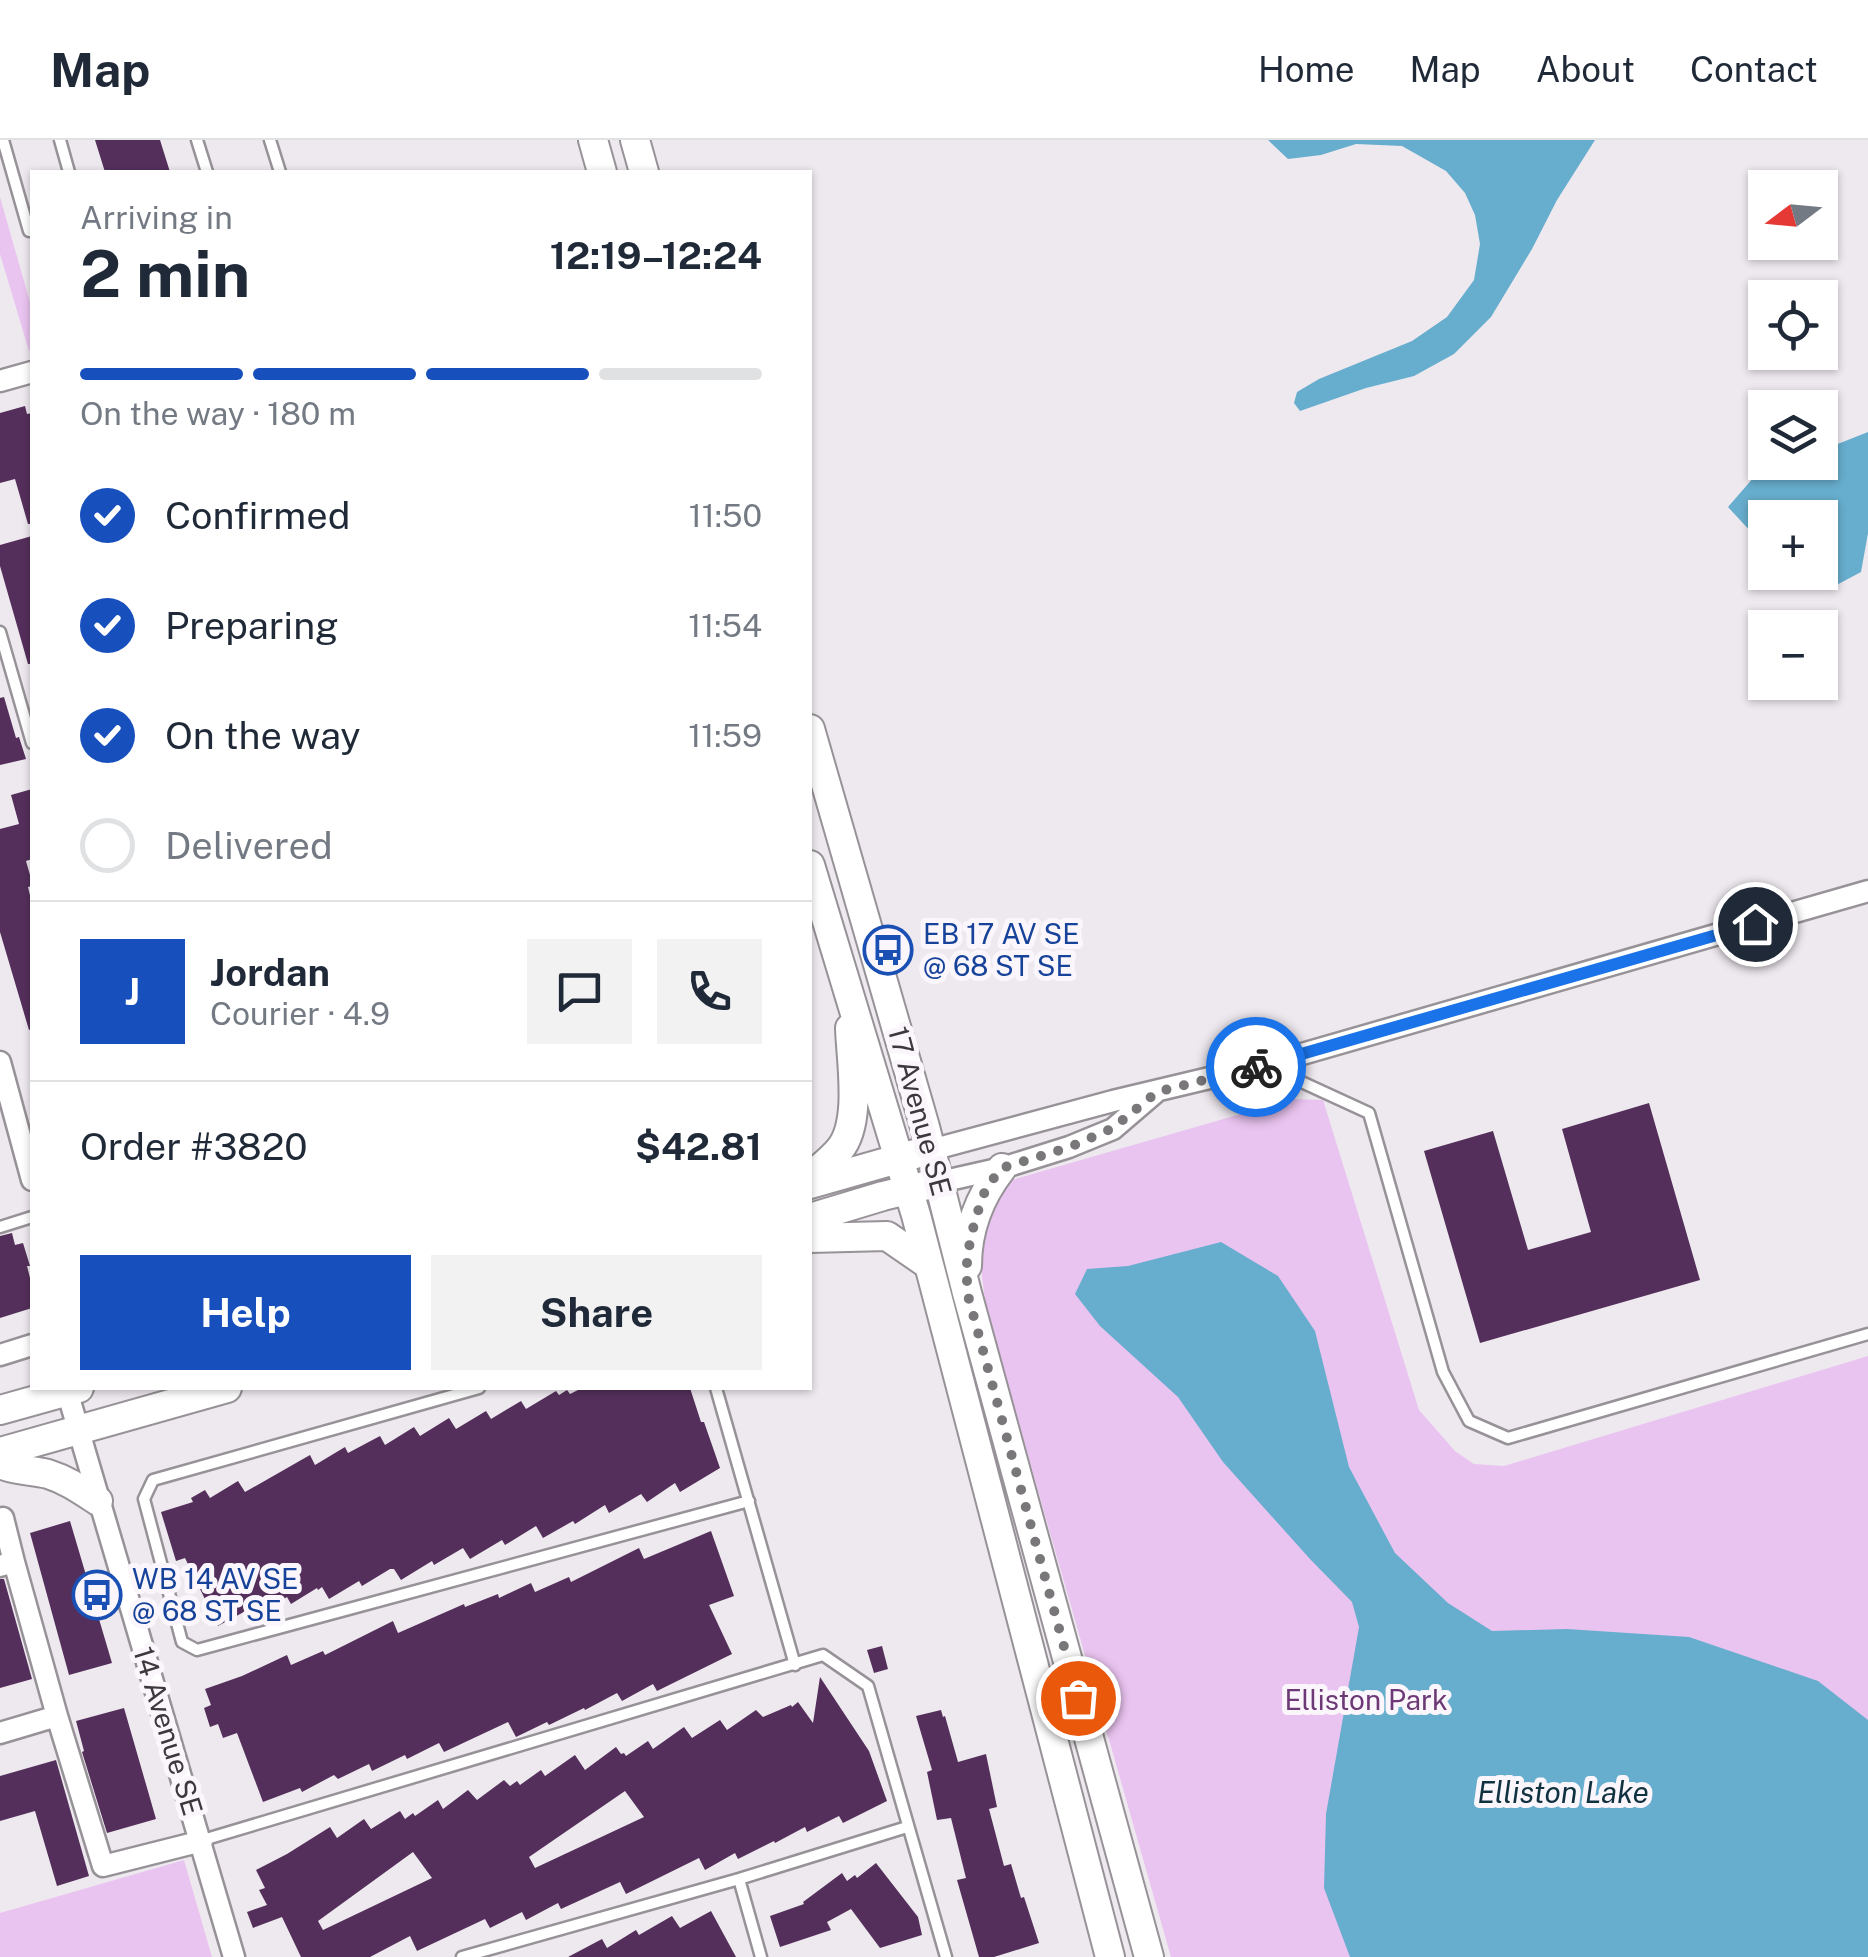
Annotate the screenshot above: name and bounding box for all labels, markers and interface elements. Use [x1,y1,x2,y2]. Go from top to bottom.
text: Map [50,41,150,98]
text: Home [1258,49,1355,90]
text: Map [1410,49,1481,90]
text: About [1536,49,1635,90]
text: Contact [1690,49,1818,90]
north arrow [1748,170,1838,260]
map controls [1748,170,1838,700]
text: Arriving in [80,199,233,236]
text: 12:19–12:24 [550,233,762,278]
text: 2 min [80,235,250,312]
button: locate [1748,280,1838,370]
button: layers [1748,390,1838,480]
text: On the way · 180 m [80,395,356,432]
icon: check [80,488,135,543]
text: Confirmed [165,493,350,538]
text: 11:50 [689,497,762,534]
button: + [1748,500,1838,590]
icon: check [80,598,135,653]
text: Preparing [165,603,339,648]
text: 11:54 [688,607,762,644]
button: − [1748,610,1838,700]
icon: check [80,708,135,763]
text: On the way [165,713,361,758]
text: 11:59 [688,717,762,754]
text: Delivered [165,823,333,868]
pin [1713,882,1798,967]
icon: home [1728,897,1783,952]
place label: EB 17 AV SE @ 68 ST SE [923,917,1080,982]
bus stop icon: EB 17 AV SE @ 68 ST SE [862,924,914,976]
button: chat [527,939,632,1044]
button: phone [657,939,762,1044]
text: Jordan [210,950,330,995]
text: J [125,969,140,1014]
text: Courier · 4.9 [210,995,390,1032]
courier [1206,1017,1306,1117]
street label: 17 Avenue SE [882,1023,959,1199]
icon: bike [1229,1040,1284,1095]
text: Order #3820 [80,1124,308,1169]
text: $42.81 [635,1124,762,1169]
button: Help [80,1255,411,1370]
button: Share [431,1255,762,1370]
place label: WB 14 AV SE @ 68 ST SE [132,1562,298,1627]
bus stop icon: WB 14 AV SE @ 68 ST SE [71,1569,123,1621]
street label: 14 Avenue SE [127,1643,210,1819]
pin [1036,1656,1121,1741]
icon: bag [1051,1671,1106,1726]
park label: Elliston Park [1284,1683,1448,1716]
water label: Elliston Lake [1477,1774,1649,1810]

